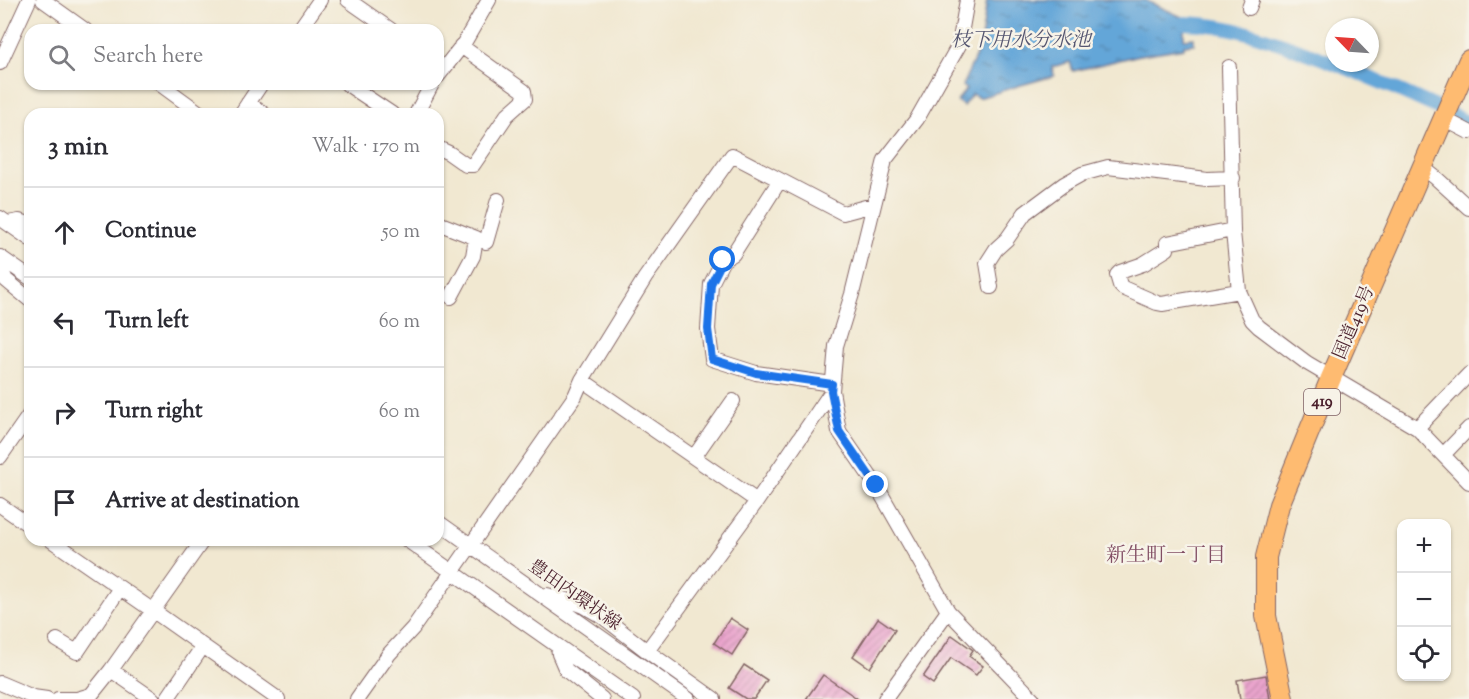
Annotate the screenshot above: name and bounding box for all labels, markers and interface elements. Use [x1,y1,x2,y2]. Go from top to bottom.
north arrow [1325,18,1379,72]
search box [24,24,444,90]
water label: 枝下用水分水池 [951,27,1093,56]
icon: search [45,41,78,74]
text: Search here [93,41,203,73]
text: 3 min [48,129,108,166]
text: Walk · 170 m [312,133,420,162]
icon: ahead [48,216,81,249]
text: Continue [105,216,196,248]
text: 50 m [382,218,420,247]
route start [709,246,735,272]
street label: 国道419号 [1328,282,1382,364]
icon: left [48,306,81,339]
text: Turn left [105,306,188,338]
text: 60 m [379,308,420,337]
road number: 419 [1304,389,1340,415]
icon: right [48,396,81,429]
text: Turn right [105,396,202,428]
text: 60 m [379,398,420,427]
route end [862,471,888,497]
icon: arrive [48,486,81,519]
text: Arrive at destination [105,486,300,518]
map controls [1397,519,1451,681]
button: + [1397,519,1451,573]
district label: 新生町一丁目 [1106,542,1226,571]
street label: 豊田内環状線 [522,554,626,638]
button: − [1397,573,1451,627]
button: locate [1397,627,1451,681]

